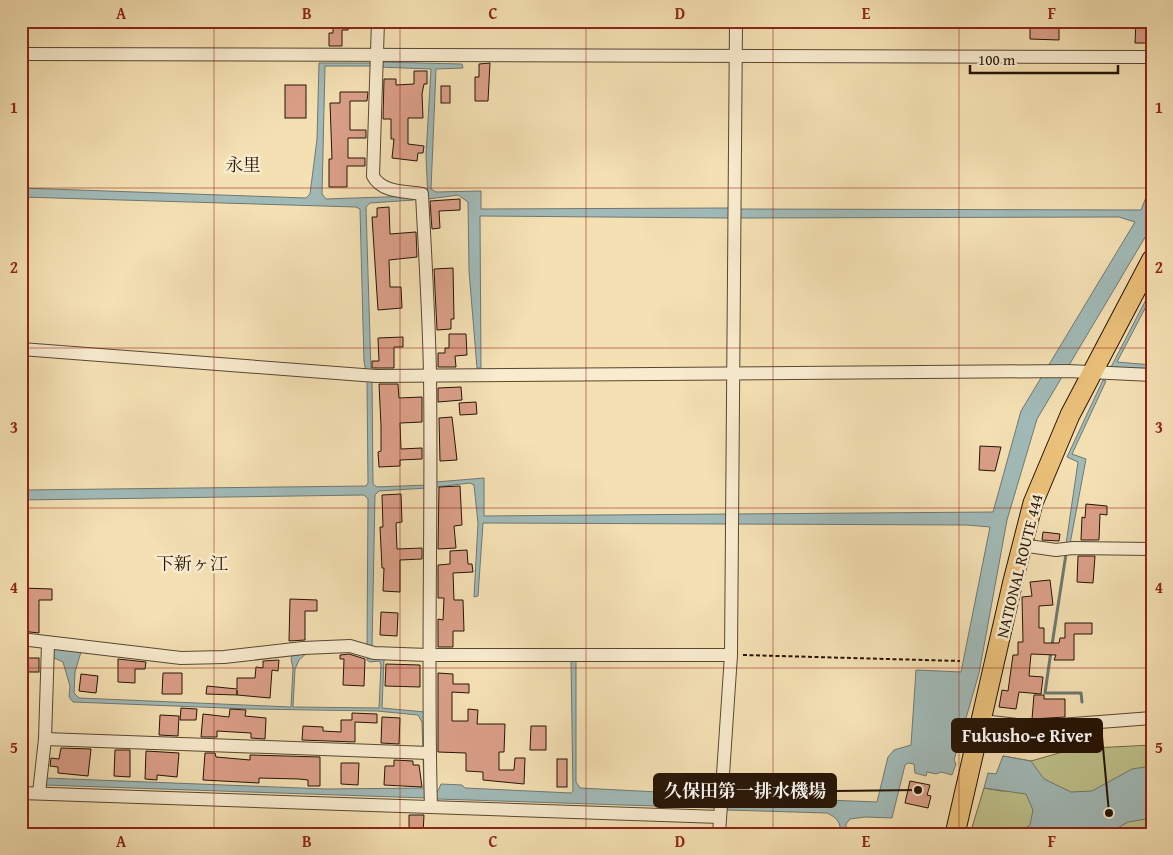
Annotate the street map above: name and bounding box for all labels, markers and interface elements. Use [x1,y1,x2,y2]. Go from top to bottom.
text: A [116,1,127,25]
text: B [302,1,312,25]
text: C [488,1,498,25]
text: D [675,1,685,25]
text: E [862,1,871,25]
text: F [1048,1,1056,25]
scale bar [970,42,1118,74]
text: 100 m [978,49,1016,70]
text: 1 [10,95,18,119]
text: 1 [1155,95,1163,119]
district label: 永里 [225,151,261,178]
text: 2 [10,255,18,279]
text: 2 [1155,255,1163,279]
text: 3 [10,415,18,439]
text: 3 [1155,415,1163,439]
street label: NATIONAL ROUTE 444 [989,491,1049,641]
district label: 下新ヶ江 [156,550,228,577]
text: 4 [10,575,18,599]
text: 4 [1155,575,1163,599]
callout: Fukusho-e River [952,719,1102,752]
text: Fukusho-e River [962,722,1093,749]
text: 5 [10,735,18,759]
text: 5 [1155,735,1163,759]
callout: 久保田第一排水機場 [654,774,836,807]
text: 久保田第一排水機場 [664,777,826,804]
text: A [116,829,127,853]
text: B [302,829,312,853]
text: C [488,829,498,853]
text: D [675,829,685,853]
text: E [862,829,871,853]
text: F [1048,829,1056,853]

